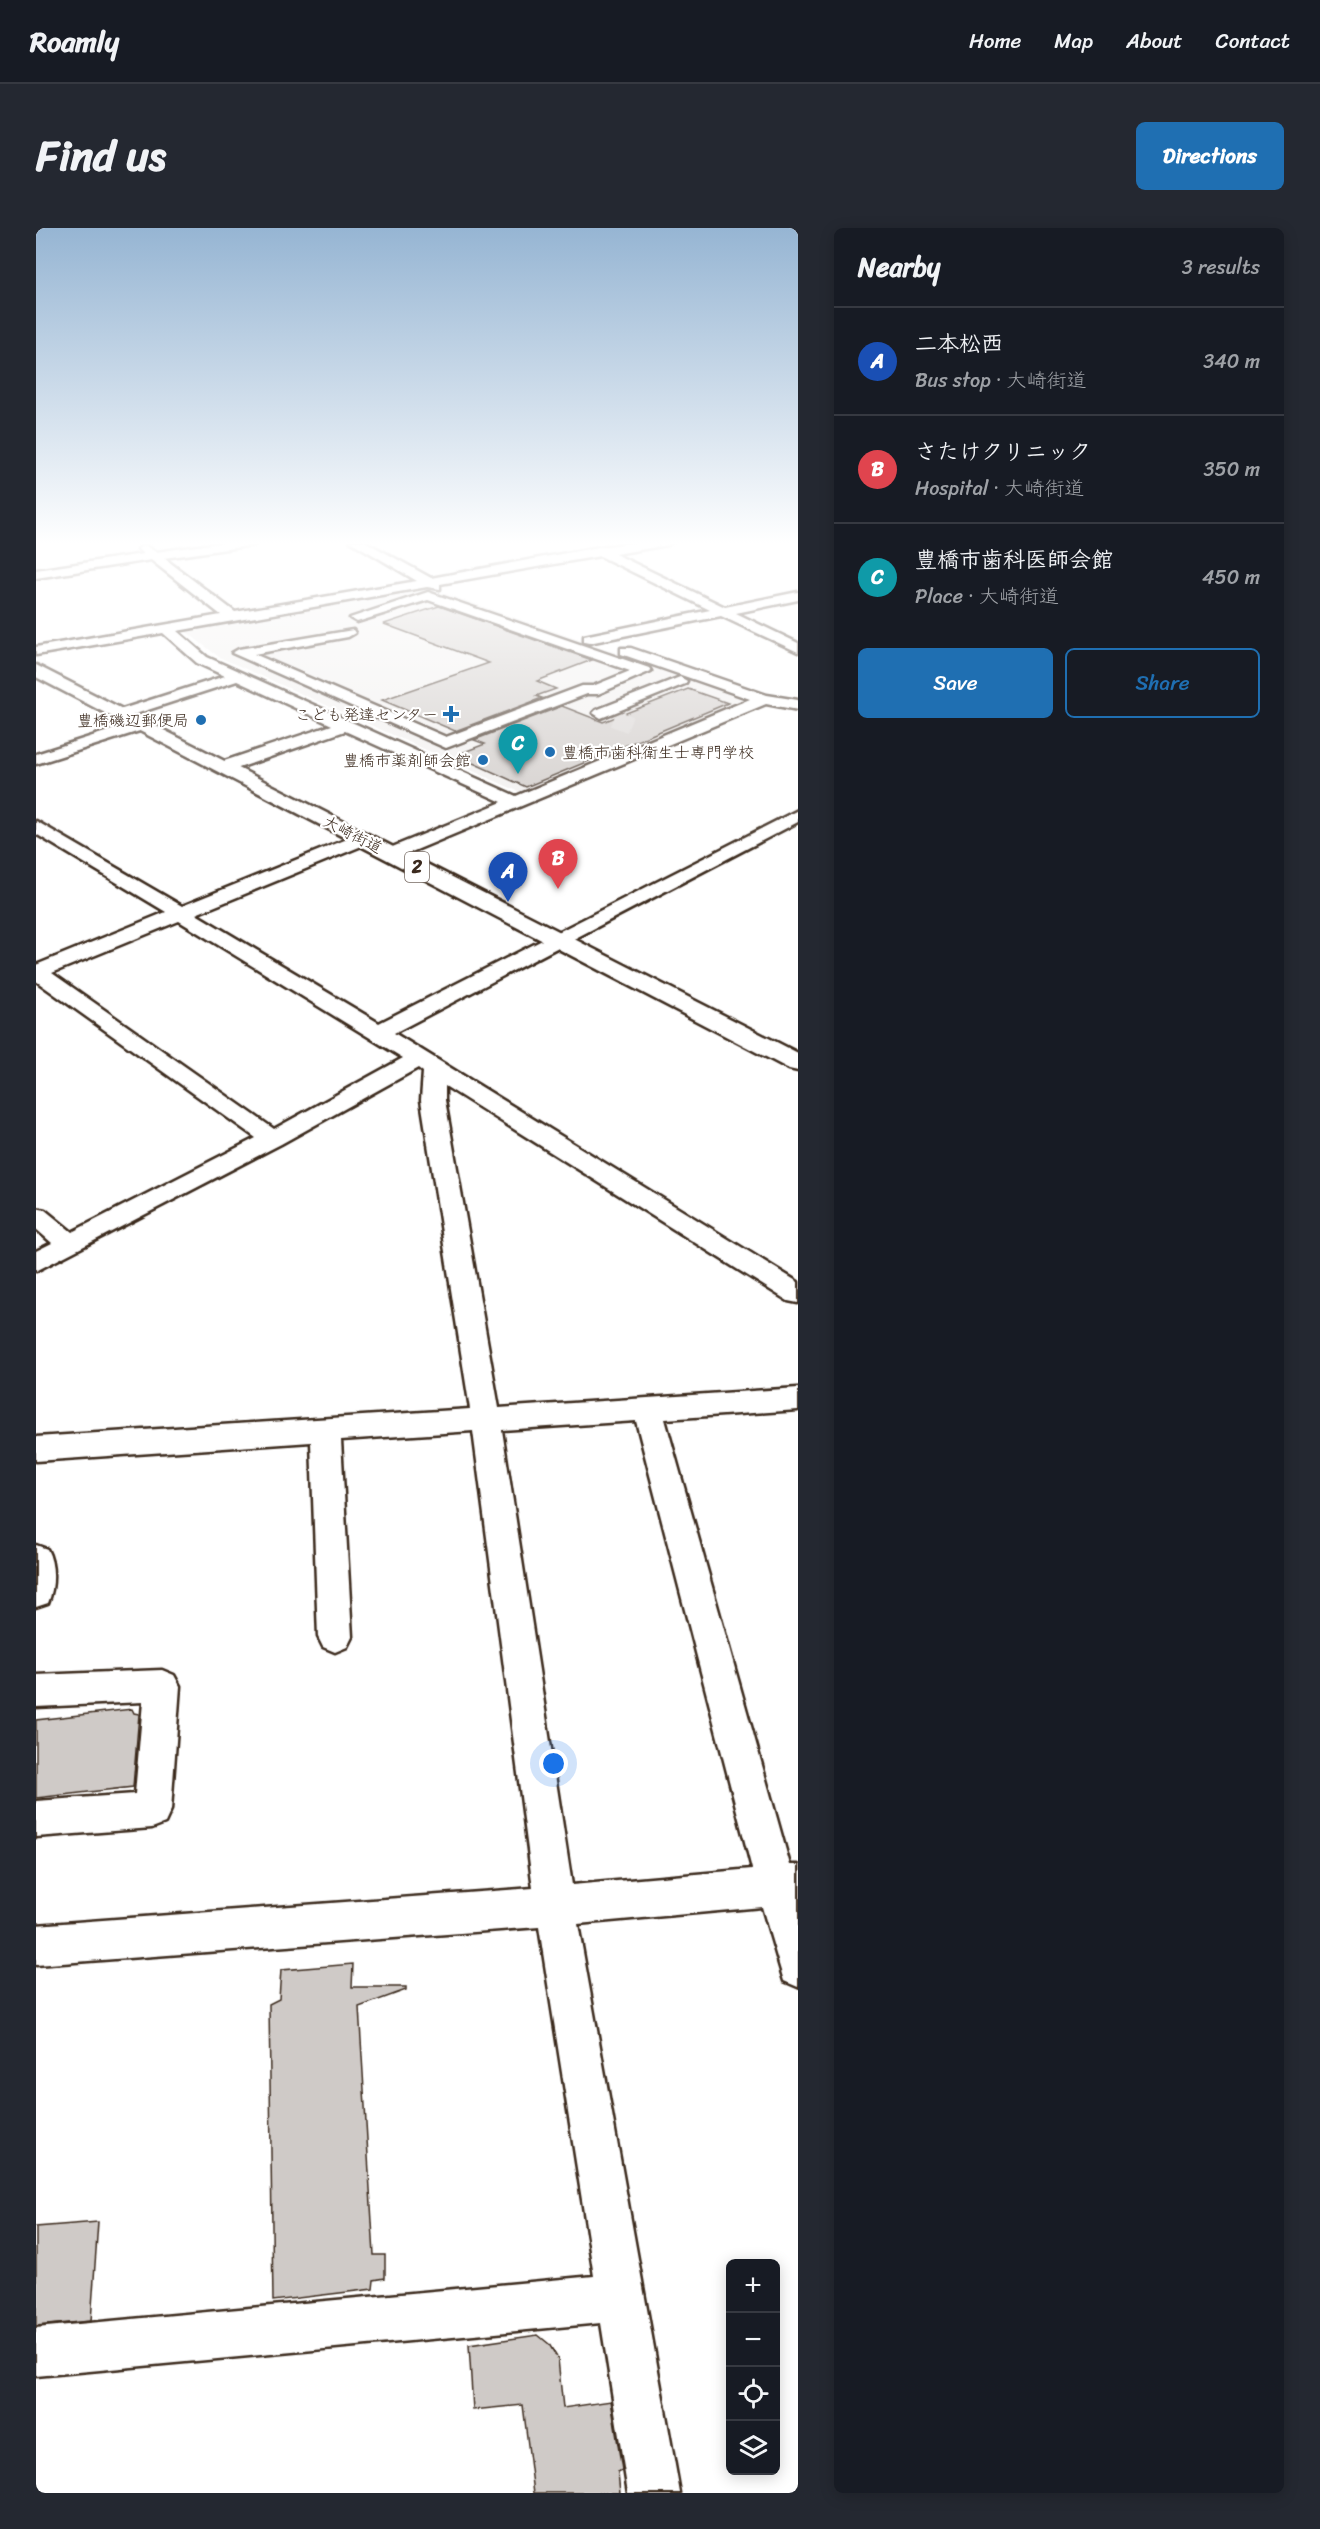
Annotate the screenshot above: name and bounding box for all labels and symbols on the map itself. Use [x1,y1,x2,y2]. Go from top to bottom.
place label: こども発達センター [295,700,438,729]
marker: こども発達センター [442,705,460,723]
place label: 豊橋磯辺郵便局 [77,706,189,735]
marker: 豊橋磯辺郵便局 [194,713,208,727]
pin: C [498,724,538,774]
place label: 豊橋市歯科衛生士専門学校 [562,738,754,767]
marker: 豊橋市歯科衛生士専門学校 [543,745,557,759]
place label: 豊橋市薬剤師会館 [343,746,471,775]
marker: 豊橋市薬剤師会館 [476,753,490,767]
street label: 大崎街道 [318,807,388,862]
pin: B [538,840,578,889]
road number: 2 [405,852,429,882]
pin: A [488,852,528,902]
your location [539,1749,568,1778]

